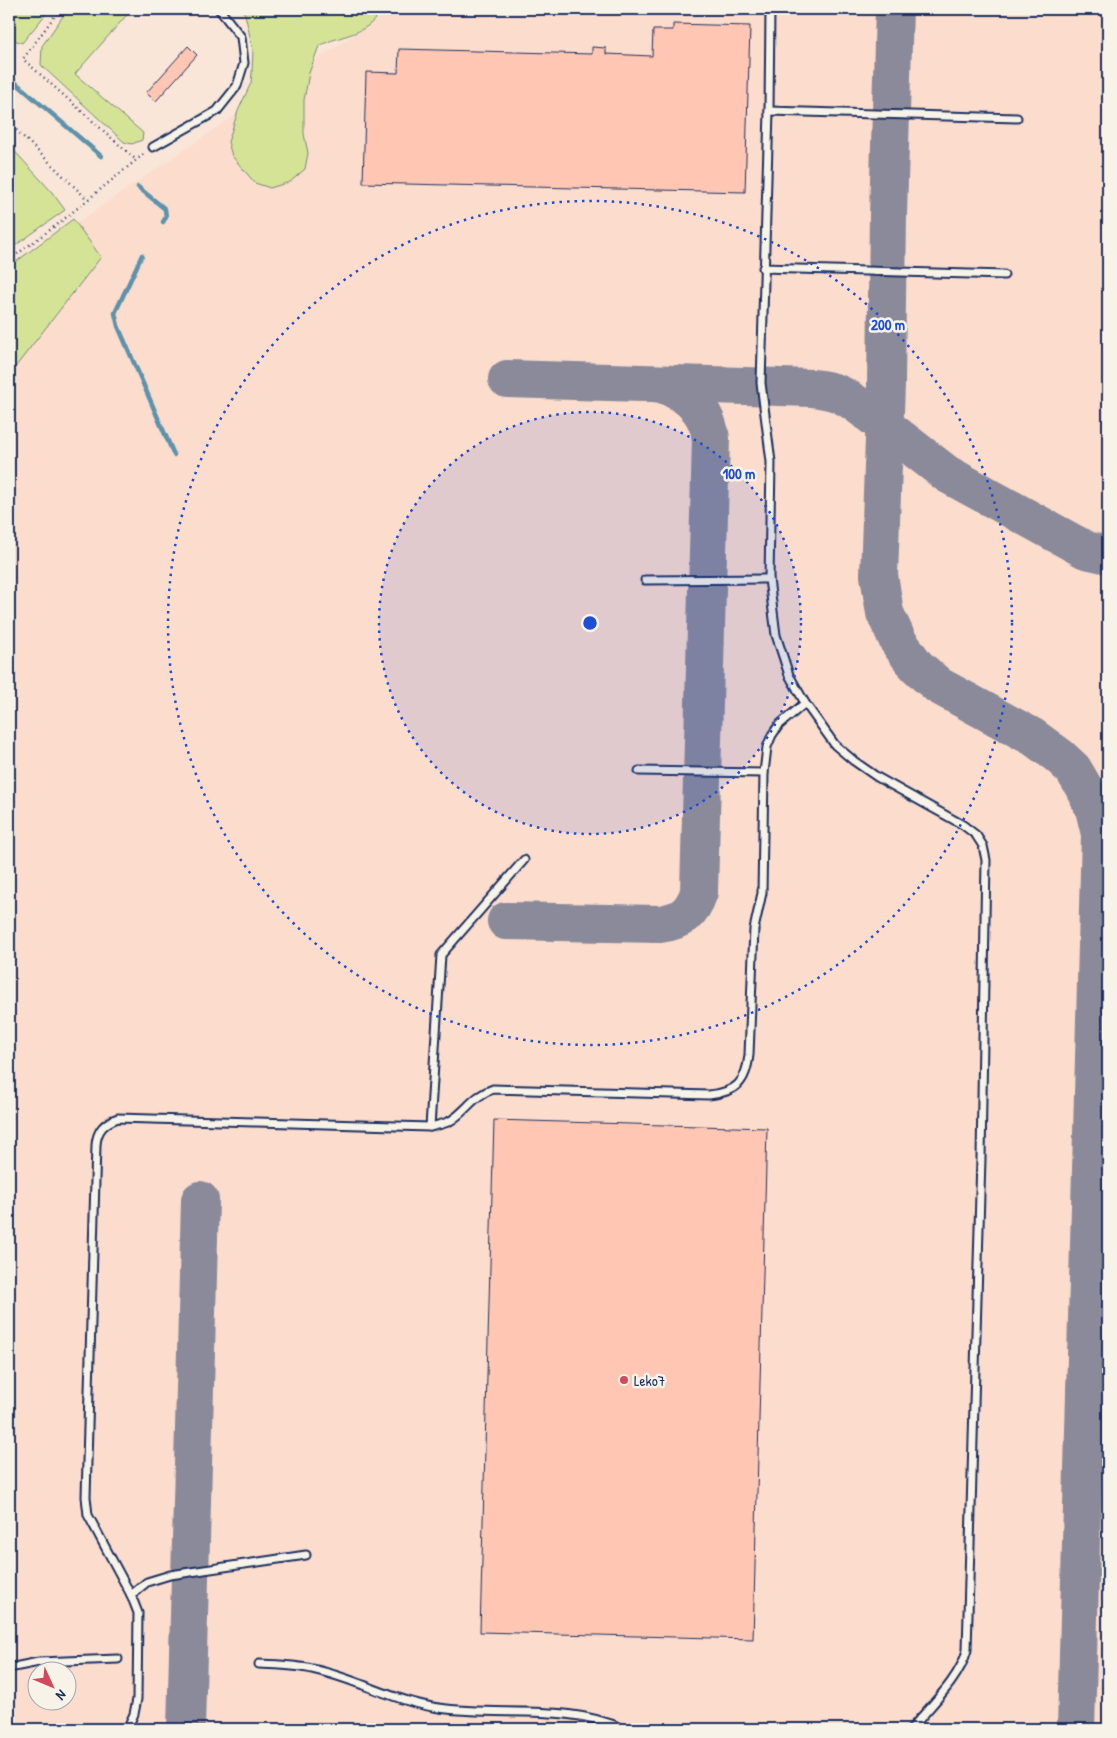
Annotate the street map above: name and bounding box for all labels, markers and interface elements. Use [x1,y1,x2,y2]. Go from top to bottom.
text: 200 m [871,314,905,335]
text: 100 m [723,463,755,484]
centre of rings [581,614,599,632]
place label: Leko7 [634,1370,665,1391]
marker: Leko7 [618,1374,630,1386]
north arrow [28,1660,78,1710]
text: N [52,1686,71,1705]

